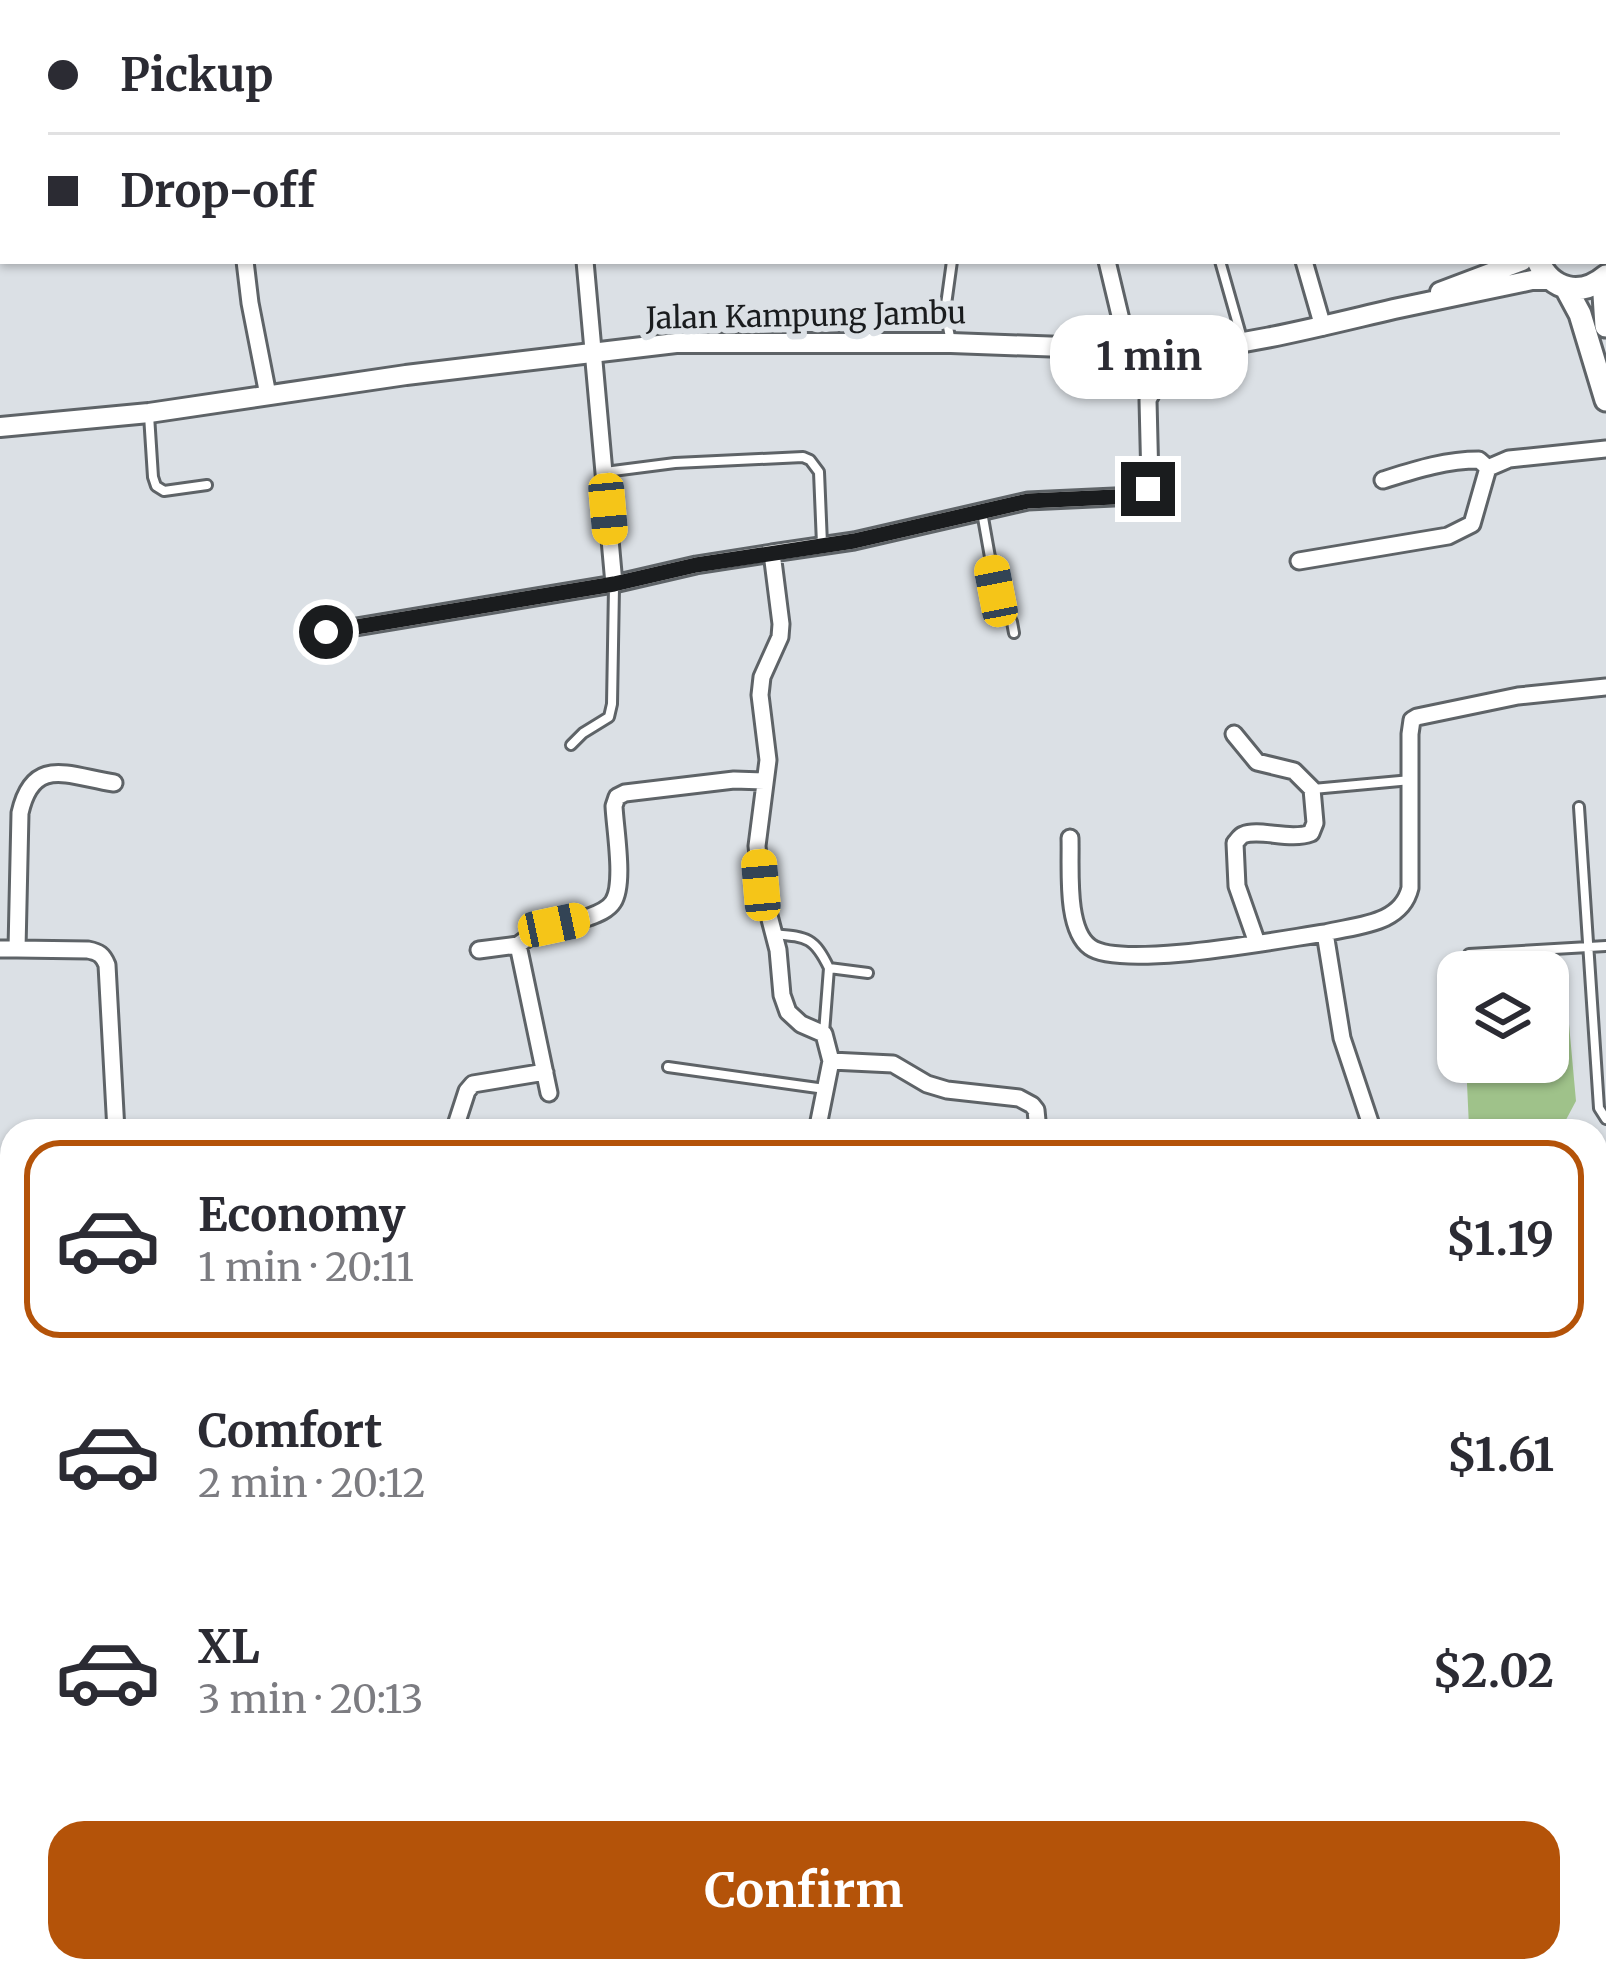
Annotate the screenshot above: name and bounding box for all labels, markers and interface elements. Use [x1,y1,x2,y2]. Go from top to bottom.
text: Pickup [120,47,274,103]
text: Drop-off [120,163,315,219]
street label: Jalan Kampung Jambu [644,293,966,337]
callout: 1 min [1049,315,1247,399]
text: 1 min [1096,332,1202,381]
route end [1121,462,1175,516]
car [587,472,629,546]
car [971,552,1021,630]
route start [299,605,353,659]
car [740,848,782,922]
car [515,900,593,950]
map controls [1437,951,1569,1083]
button: layers [1437,951,1569,1083]
icon: car [54,1185,162,1293]
text: Economy [198,1187,406,1243]
text: $1.19 [1446,1211,1554,1267]
text: 1 min · 20:11 [198,1243,414,1292]
icon: car [54,1401,162,1509]
text: Comfort [198,1403,382,1459]
text: $1.61 [1447,1427,1554,1483]
text: 2 min · 20:12 [198,1459,426,1508]
icon: car [54,1617,162,1725]
text: XL [198,1619,260,1675]
text: $2.02 [1432,1643,1554,1699]
text: 3 min · 20:13 [198,1675,423,1724]
button: Confirm [48,1821,1560,1959]

